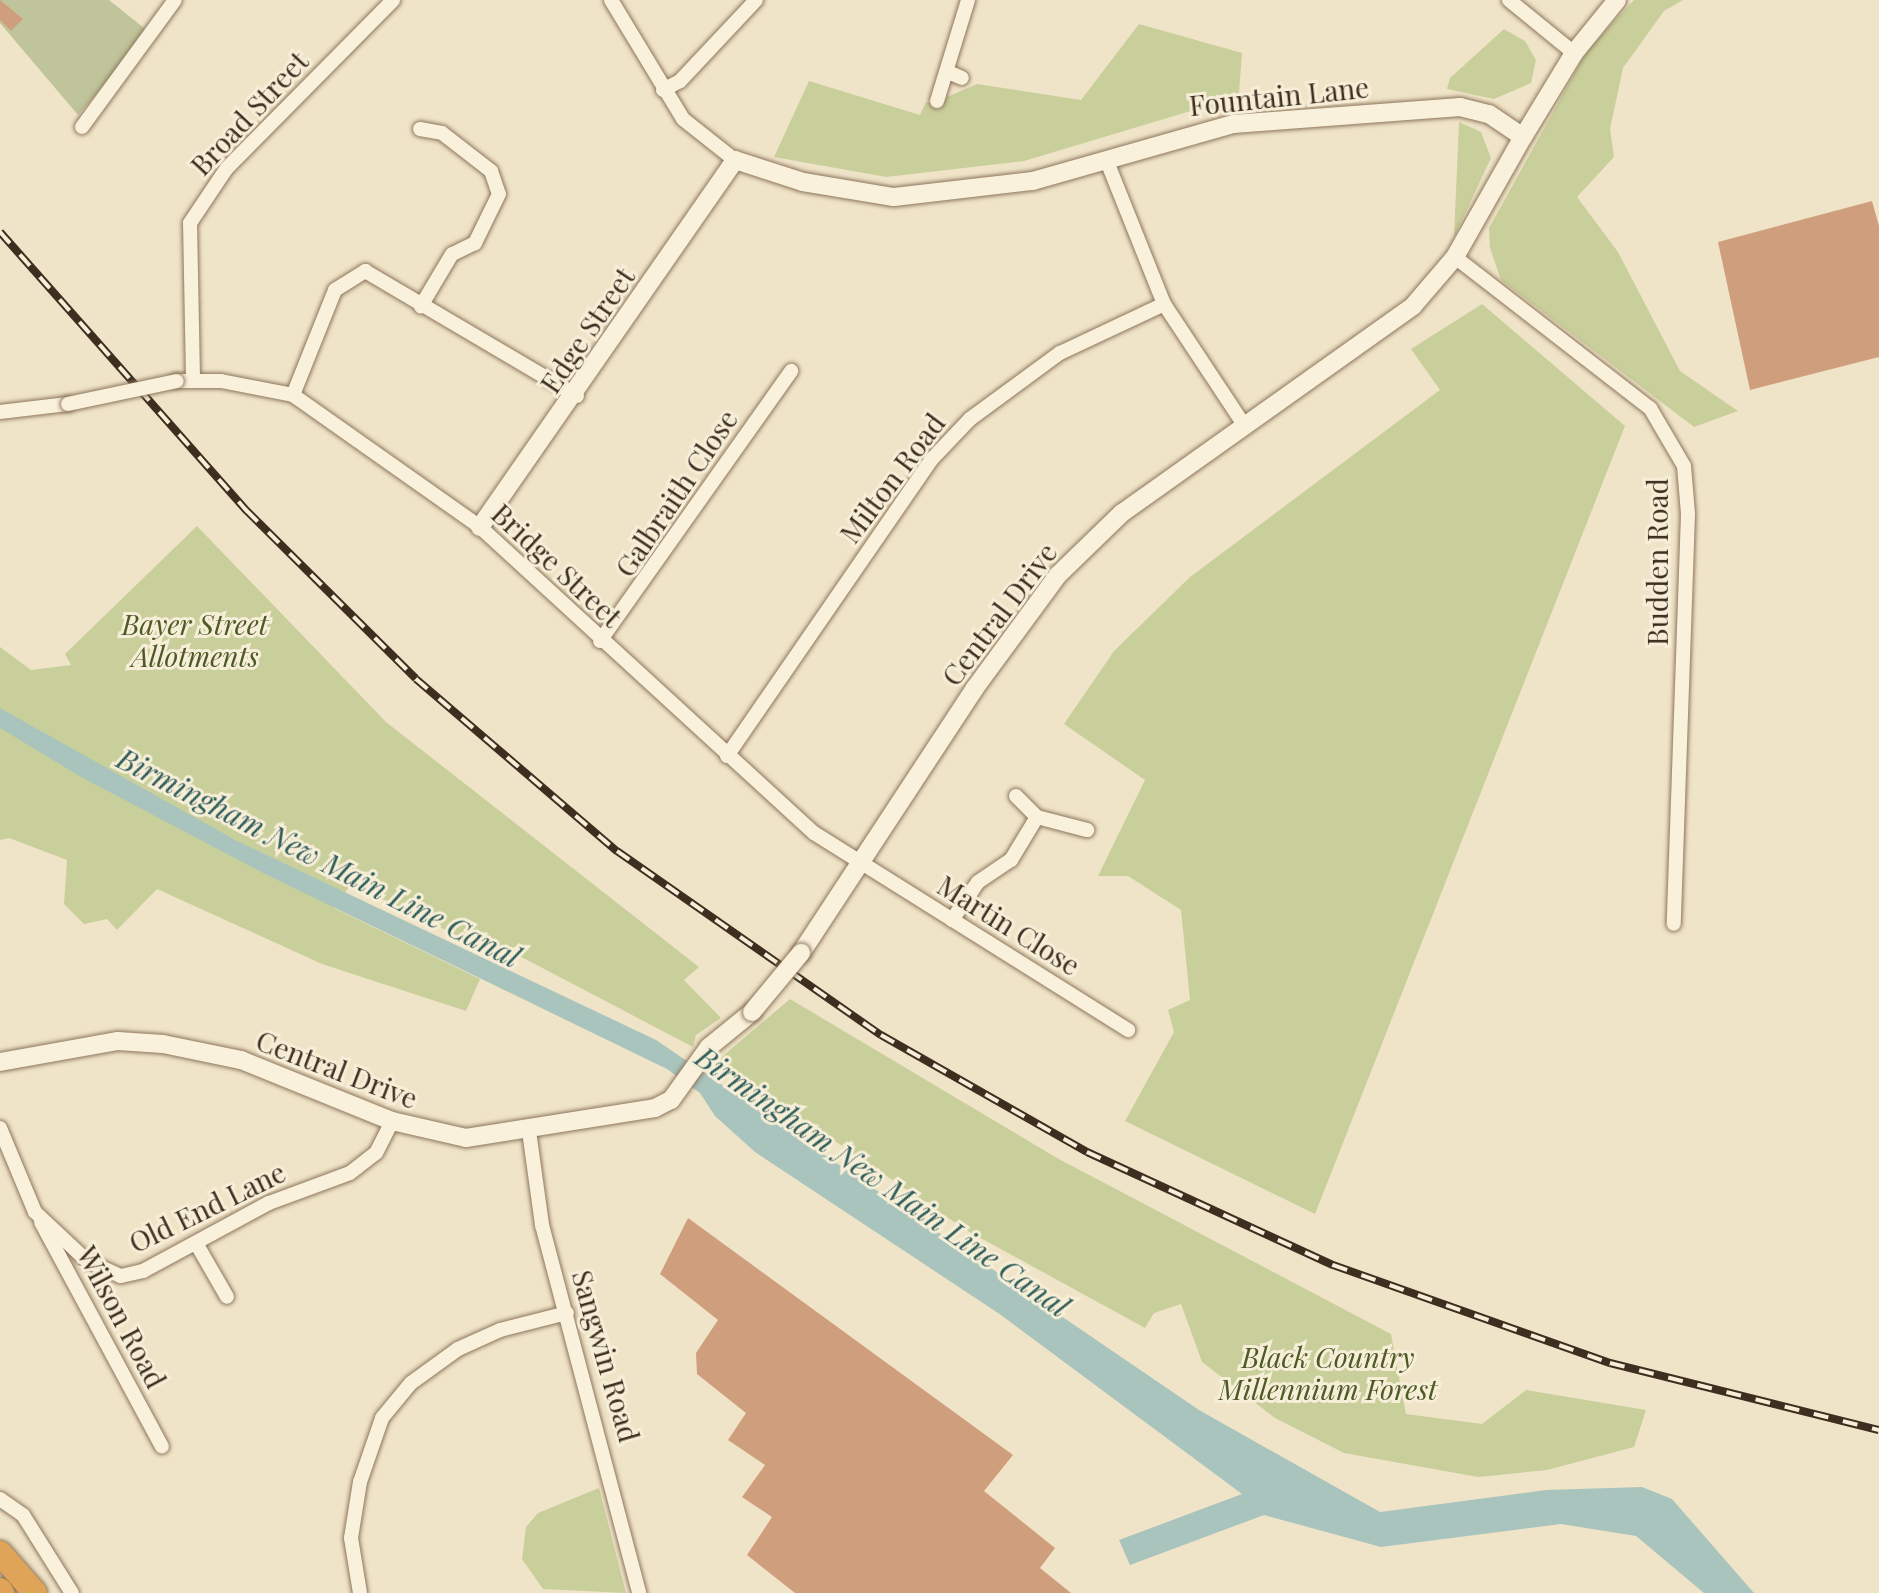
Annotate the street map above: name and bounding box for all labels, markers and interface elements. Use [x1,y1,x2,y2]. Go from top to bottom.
street label: Broad Street [183,44,315,182]
street label: Fountain Lane [1187,70,1371,122]
street label: Edge Street [533,261,641,399]
street label: Galbraith Close [608,403,744,583]
street label: Milton Road [832,407,952,549]
street label: Budden Road [1640,478,1674,646]
street label: Bridge Street [485,496,629,634]
street label: Central Drive [934,536,1064,692]
park label: Bayer Street Allotments [122,607,268,673]
water label: Birmingham New Main Line Canal [111,739,527,975]
street label: Martin Close [932,868,1086,982]
street label: Central Drive [252,1023,422,1115]
water label: Birmingham New Main Line Canal [689,1038,1077,1324]
street label: Old End Lane [123,1155,291,1259]
street label: Wilson Road [71,1240,173,1394]
street label: Sangwin Road [565,1266,647,1446]
park label: Black Country Millennium Forest [1219,1340,1437,1406]

